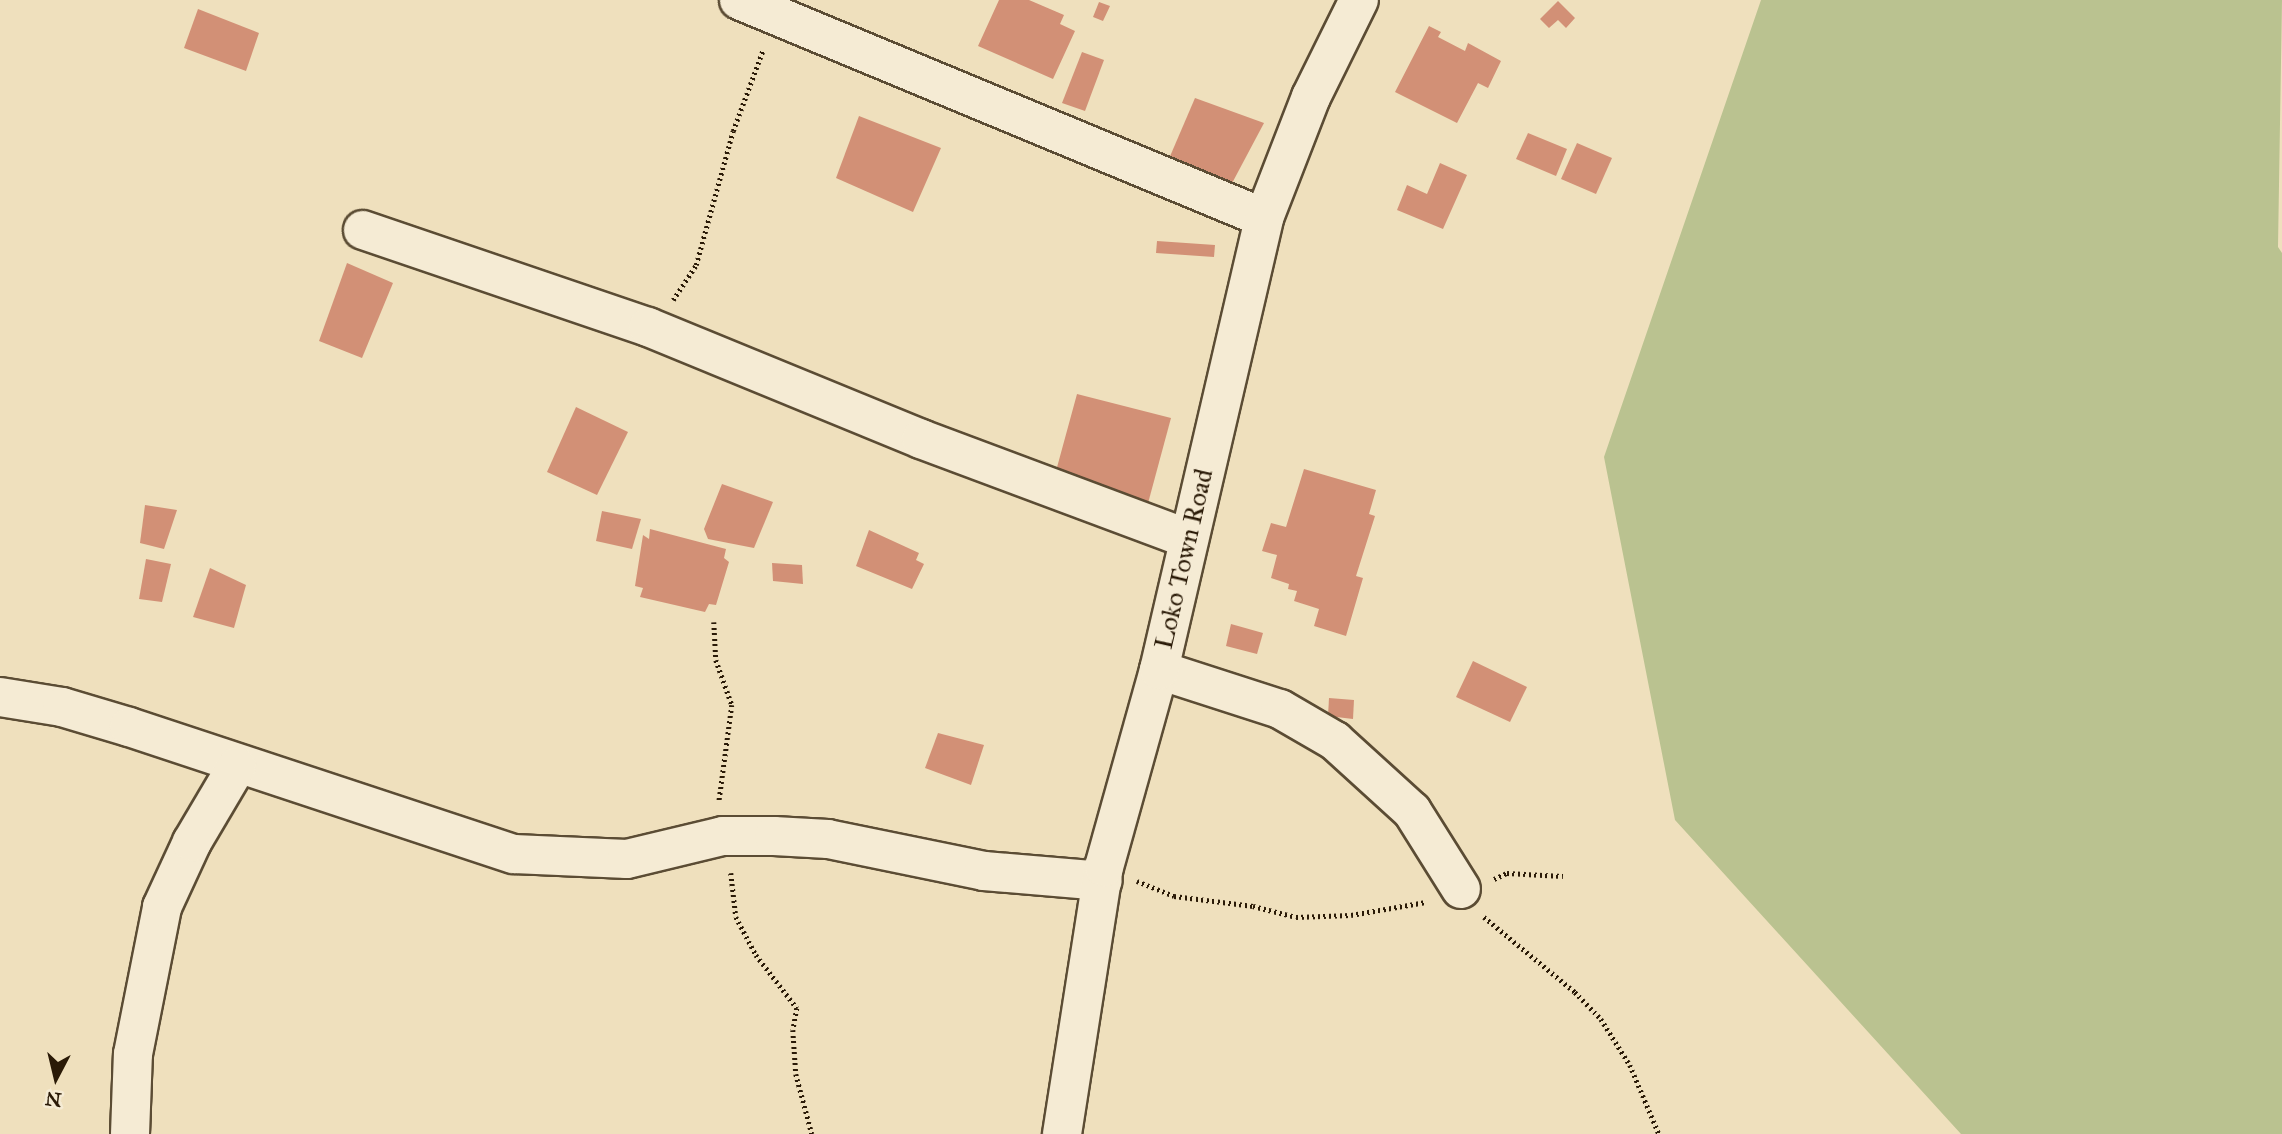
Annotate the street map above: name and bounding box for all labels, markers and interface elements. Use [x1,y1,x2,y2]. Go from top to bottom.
street label: Loko Town Road [1148,466,1220,652]
north arrow [21,1043,91,1113]
text: N [44,1087,63,1112]

